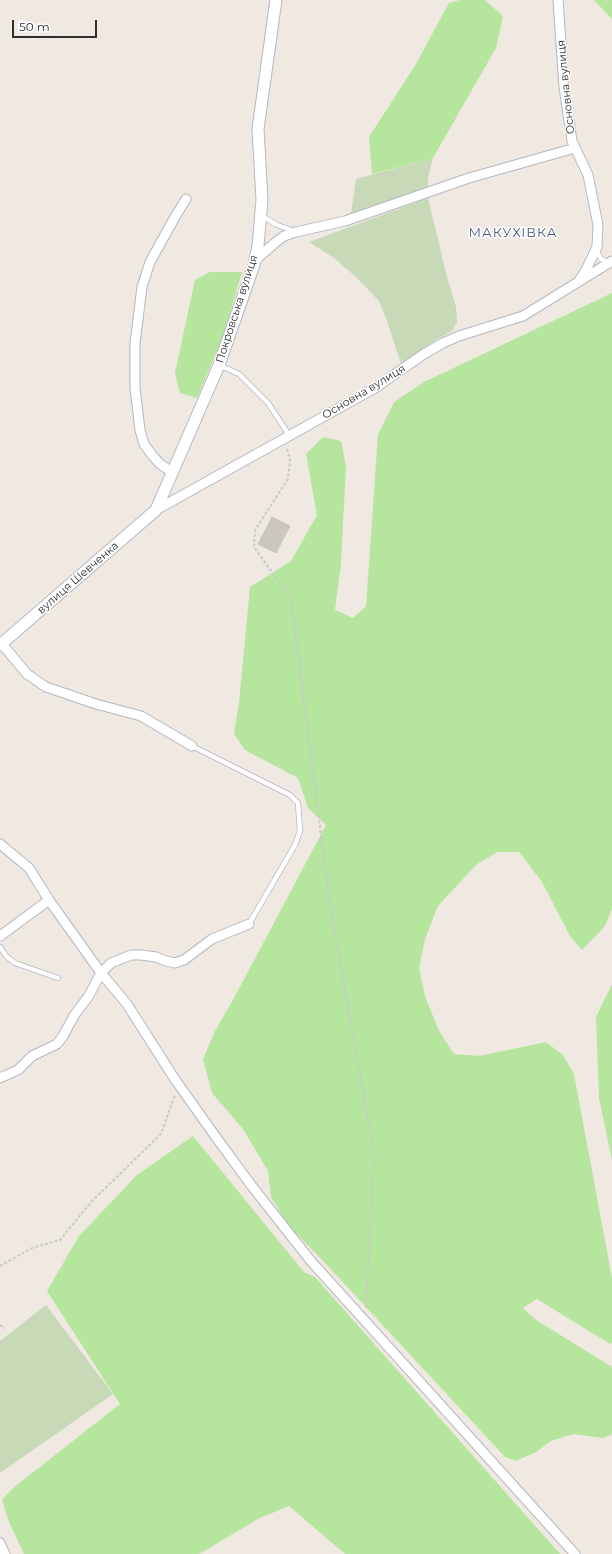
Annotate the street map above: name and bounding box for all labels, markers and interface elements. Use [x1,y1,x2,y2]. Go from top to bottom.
scale bar [14,12,99,38]
text: 50 m [19,19,50,34]
street label: Основна вулиця [554,39,578,135]
district label: МАКУХІВКА [469,225,557,241]
street label: Покровська вулиця [213,253,261,365]
street label: Основна вулиця [320,362,408,422]
street label: вулиця Шевченка [35,539,121,617]

